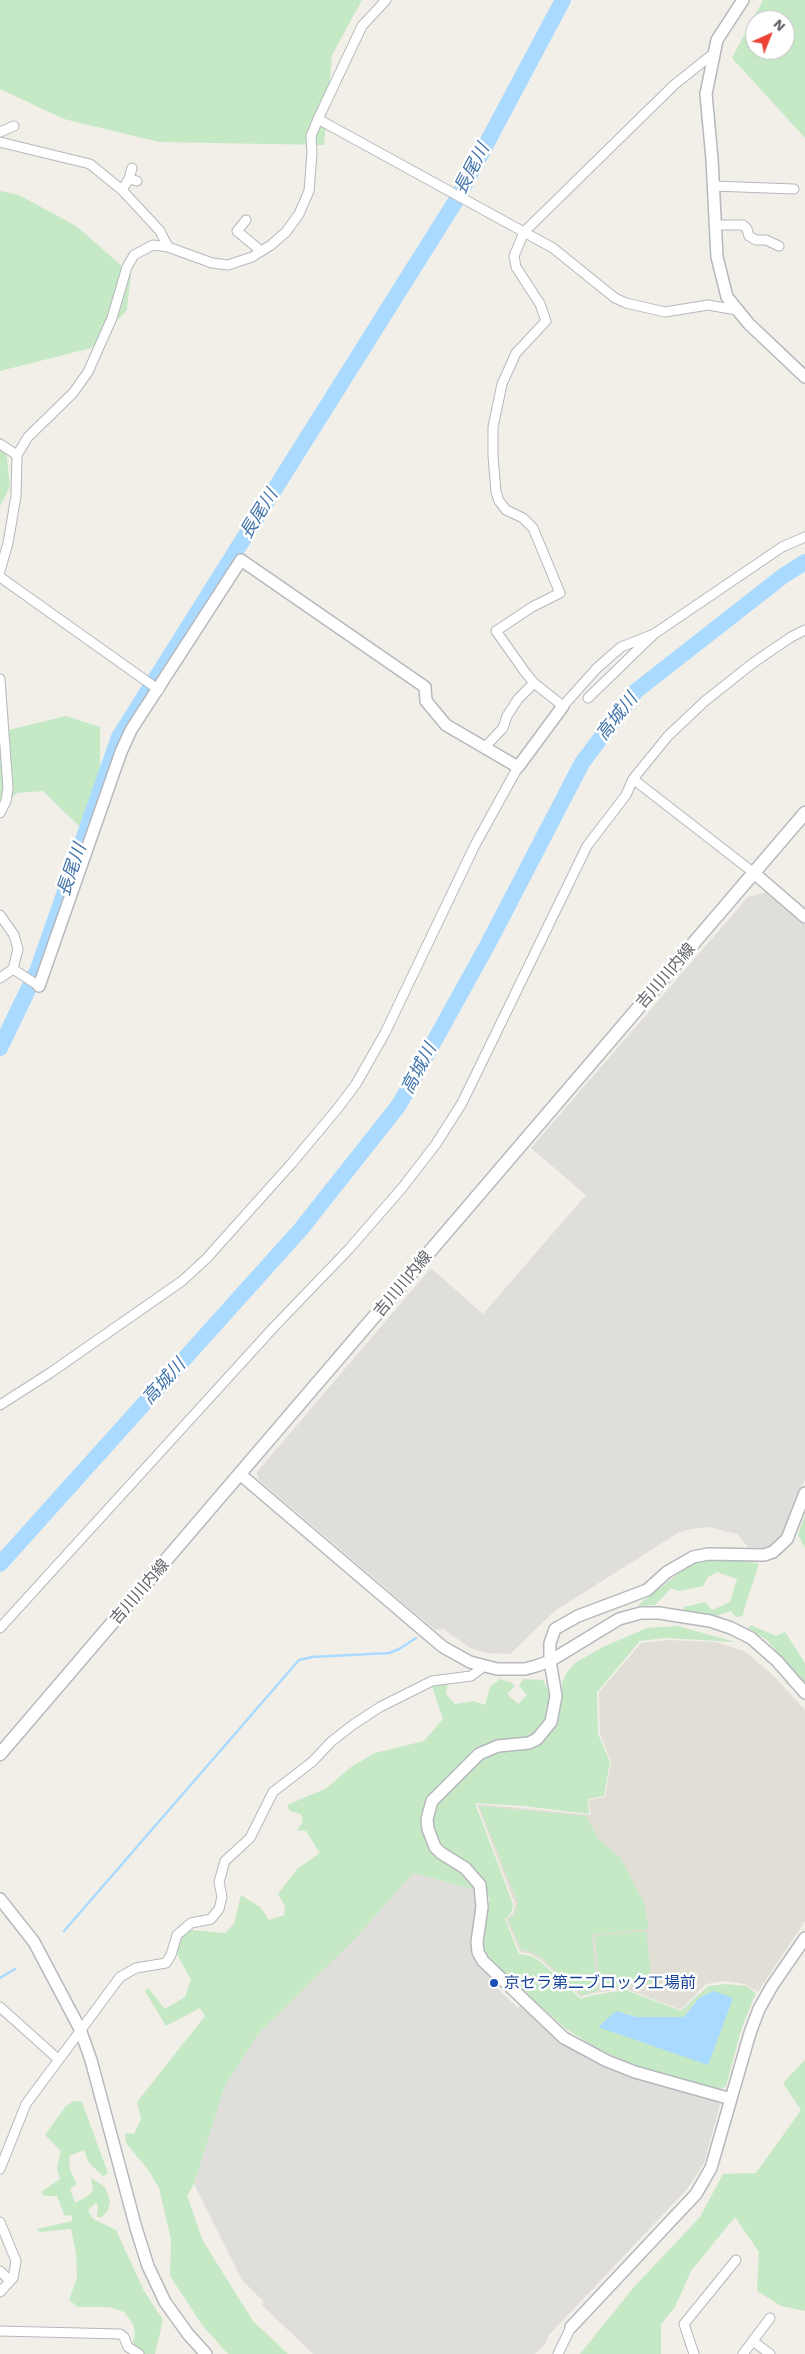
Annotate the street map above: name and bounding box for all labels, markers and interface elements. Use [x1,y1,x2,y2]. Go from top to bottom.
north arrow [745,10,795,60]
text: N [770,16,789,34]
water label: 長尾川 [450,140,494,198]
water label: 長尾川 [236,485,282,543]
water label: 高城川 [592,689,642,745]
water label: 長尾川 [53,841,91,899]
street label: 吉川川内線 [633,940,699,1012]
water label: 高城川 [397,1040,441,1098]
street label: 吉川川内線 [370,1247,436,1321]
water label: 高城川 [138,1355,190,1409]
street label: 吉川川内線 [107,1556,173,1628]
place label: 京セラ第二ブロック工場前 [504,1973,696,1993]
marker: 京セラ第二ブロック工場前 [488,1977,500,1989]

